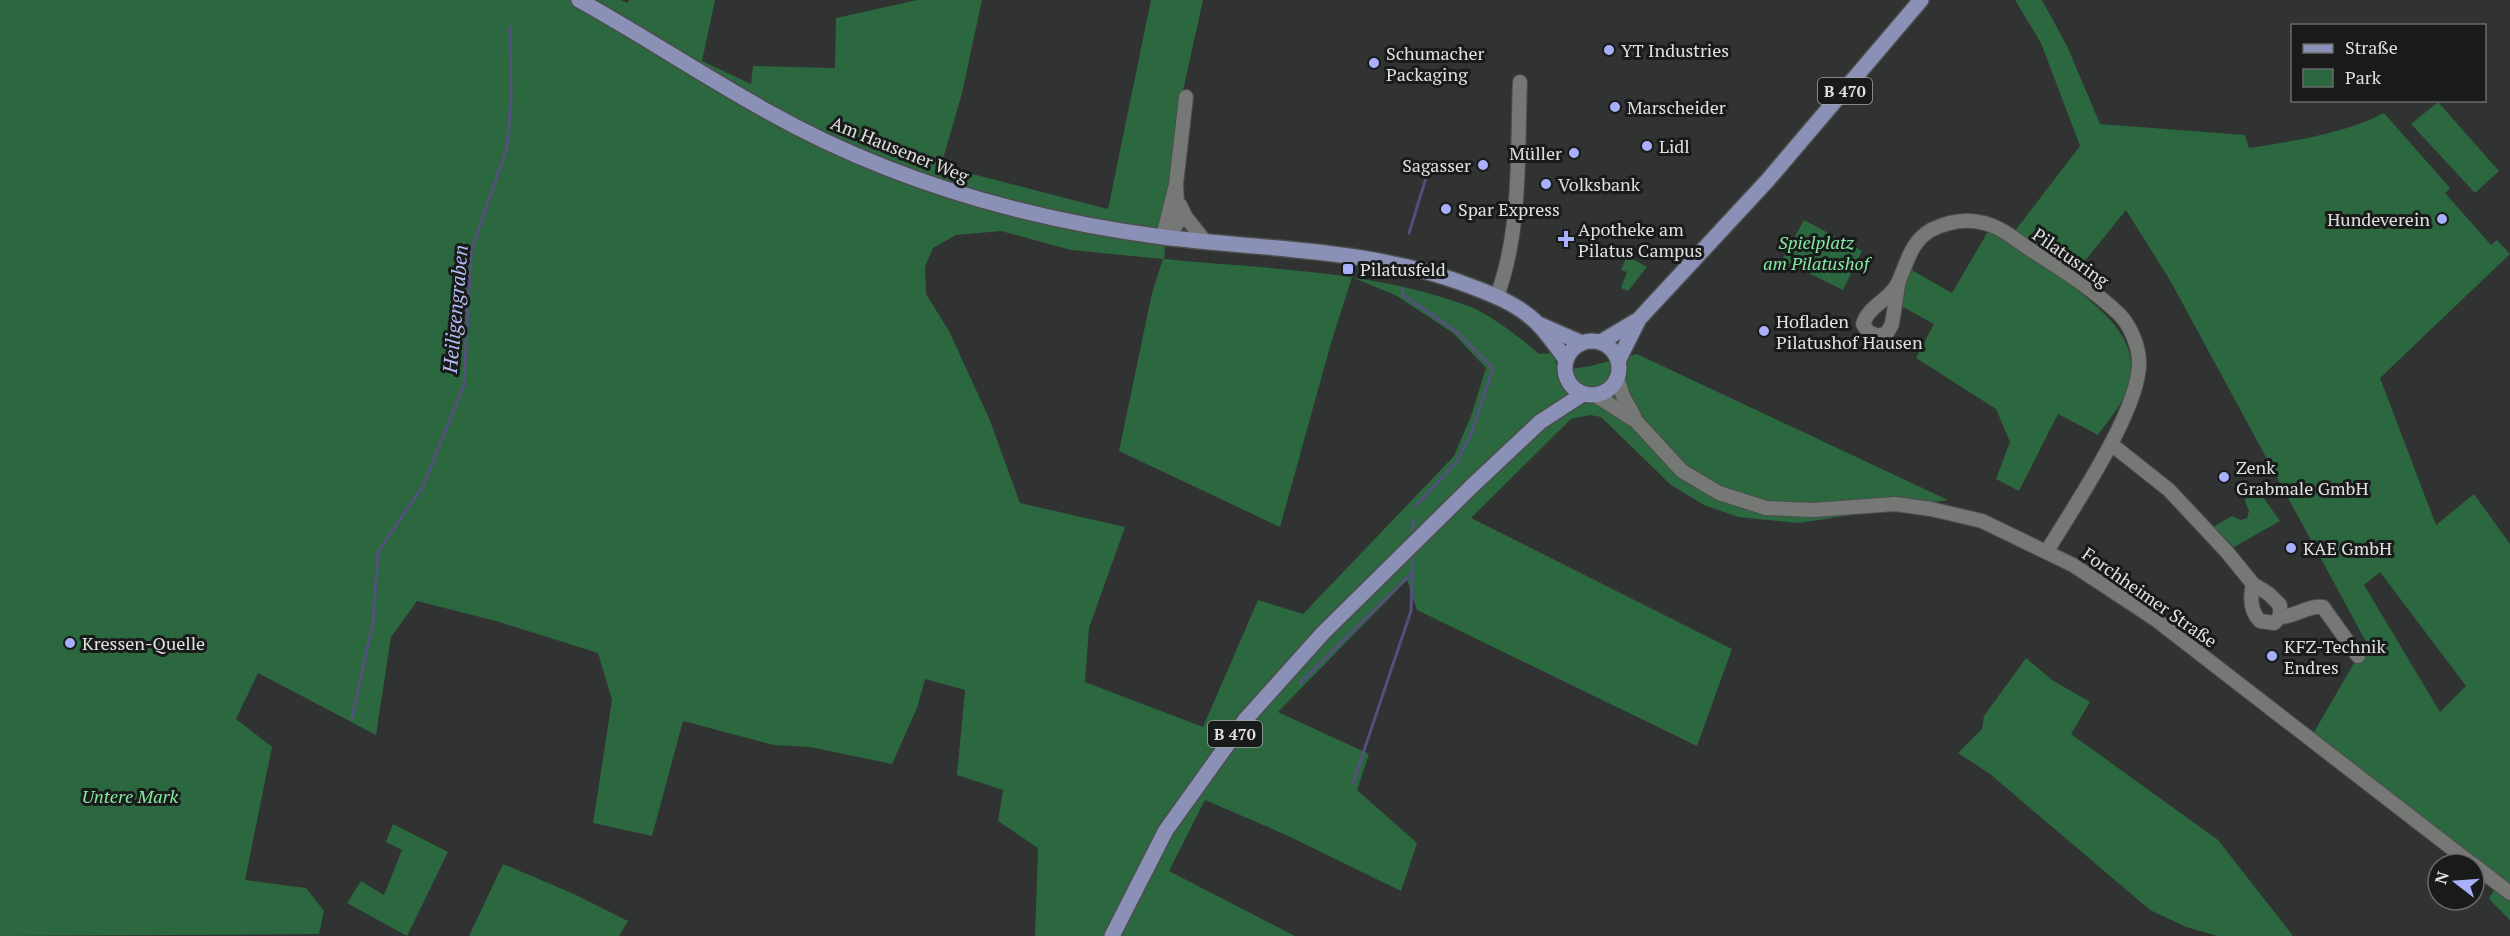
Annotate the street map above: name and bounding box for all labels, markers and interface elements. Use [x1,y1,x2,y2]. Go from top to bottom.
legend [2291,24,2486,102]
text: Straße [2345,35,2398,59]
place label: YT Industries [1621,38,1729,62]
place label: Schumacher Packaging [1386,41,1485,86]
marker: YT Industries [1602,43,1616,57]
marker: Schumacher Packaging [1367,56,1381,70]
text: Park [2345,65,2382,89]
road number: B 470 [1818,78,1872,104]
place label: Marscheider [1627,95,1726,119]
marker: Marscheider [1608,100,1622,114]
street label: Am Hausener Weg [827,110,973,188]
place label: Lidl [1659,134,1690,158]
marker: Lidl [1640,139,1654,153]
place label: Müller [1509,141,1562,165]
marker: Müller [1567,146,1581,160]
place label: Sagasser [1402,153,1471,177]
marker: Sagasser [1476,158,1490,172]
place label: Volksbank [1558,172,1641,196]
marker: Volksbank [1539,177,1553,191]
place label: Spar Express [1458,197,1560,221]
marker: Spar Express [1439,202,1453,216]
place label: Hundeverein [2327,207,2430,231]
marker: Hundeverein [2435,212,2449,226]
place label: Apotheke am Pilatus Campus [1578,217,1702,262]
street label: Pilatusring [2028,222,2114,292]
park label: Spielplatz am Pilatushof [1763,230,1873,275]
marker: Apotheke am Pilatus Campus [1559,232,1573,246]
water label: Heiligengraben [436,244,474,375]
place label: Pilatusfeld [1360,257,1446,281]
marker: Pilatusfeld [1341,262,1355,276]
place label: Hofladen Pilatushof Hausen [1776,309,1923,354]
marker: Hofladen Pilatushof Hausen [1757,324,1771,338]
place label: Zenk Grabmale GmbH [2236,455,2369,500]
marker: Zenk Grabmale GmbH [2217,470,2231,484]
place label: KAE GmbH [2303,536,2392,560]
street label: Forchheimer Straße [2078,541,2222,653]
marker: KAE GmbH [2284,541,2298,555]
place label: Kressen-Quelle [82,631,205,655]
place label: KFZ-Technik Endres [2284,634,2387,679]
marker: Kressen-Quelle [63,636,77,650]
marker: KFZ-Technik Endres [2265,649,2279,663]
road number: B 470 [1208,721,1262,747]
park label: Untere Mark [82,784,178,808]
north arrow [2426,852,2486,912]
text: N [2429,869,2454,887]

